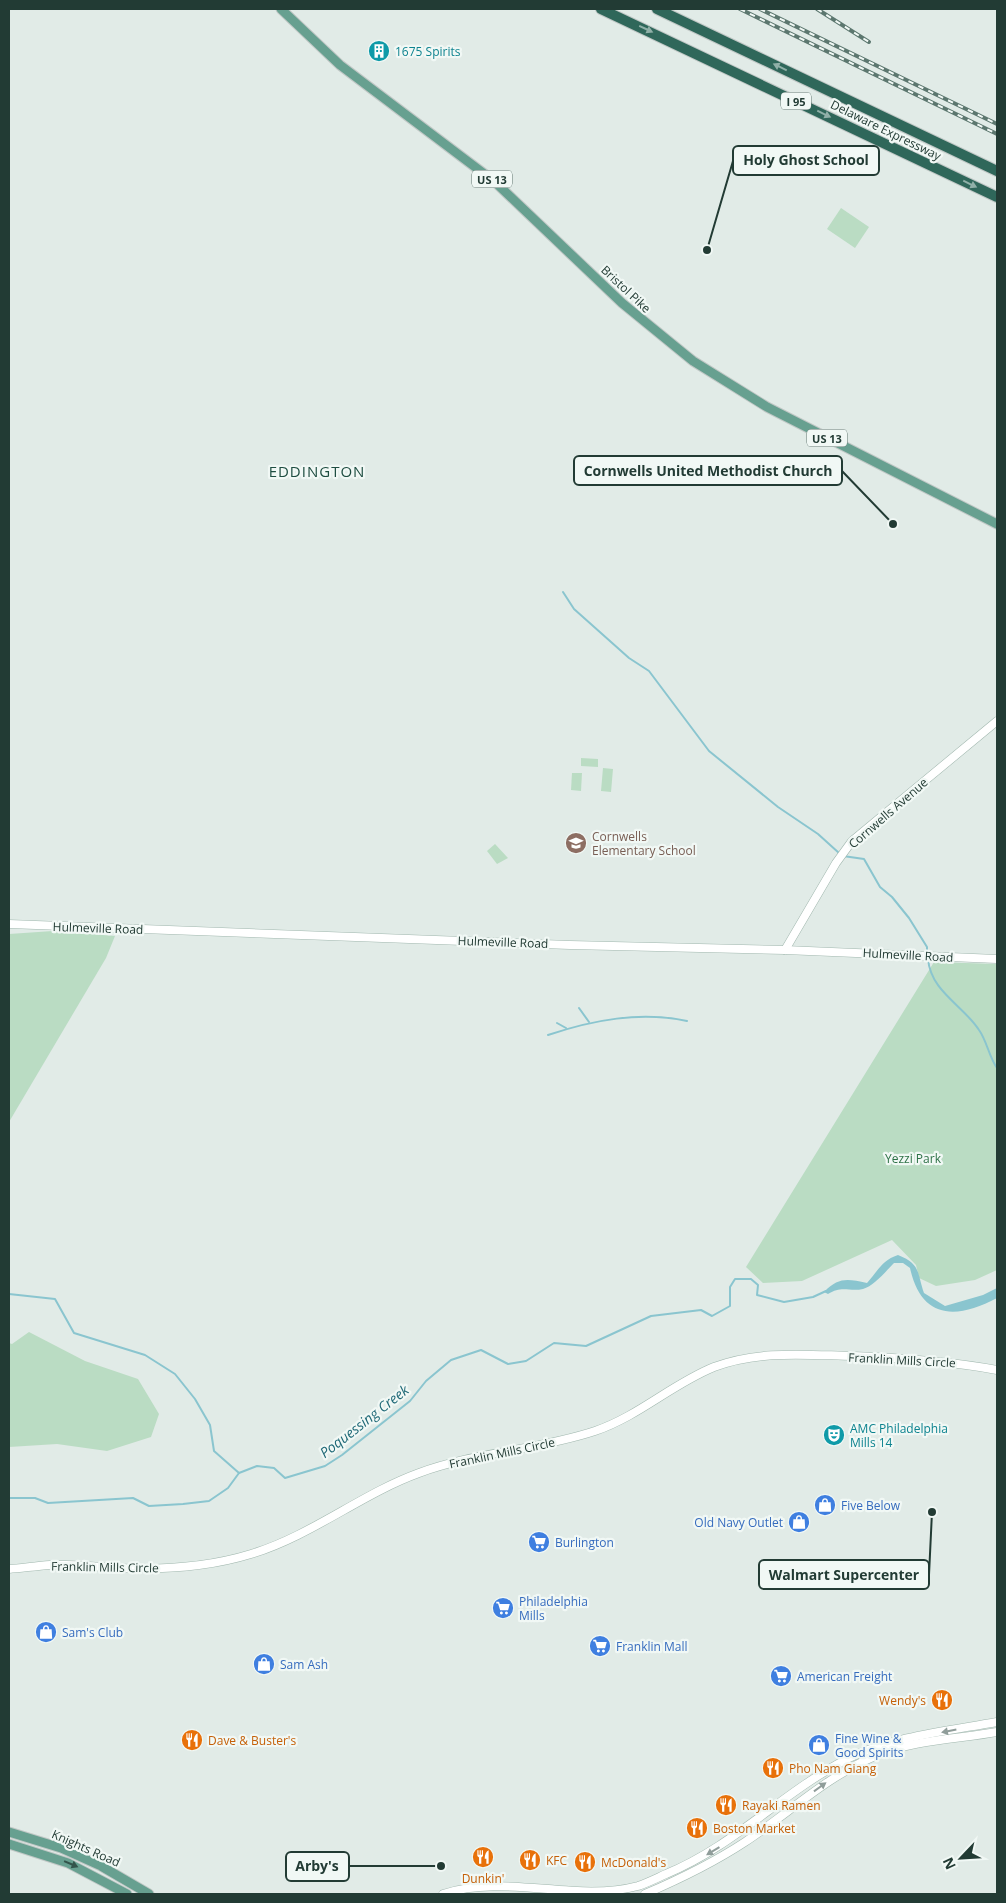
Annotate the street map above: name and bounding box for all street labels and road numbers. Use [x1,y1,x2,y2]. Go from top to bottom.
road number: I 95 [781,92,811,110]
street label: Delaware Expressway [828,96,945,165]
road number: US 13 [472,170,512,188]
street label: Bristol Pike [597,262,655,317]
road number: US 13 [807,429,847,446]
street label: Cornwells Avenue [845,774,931,852]
street label: Hulmeville Road [52,918,144,938]
street label: Hulmeville Road [457,932,549,952]
street label: Hulmeville Road [862,944,954,966]
street label: Franklin Mills Circle [848,1349,956,1371]
street label: Franklin Mills Circle [448,1433,557,1473]
street label: Franklin Mills Circle [51,1558,159,1576]
street label: Knights Road [49,1825,123,1871]

